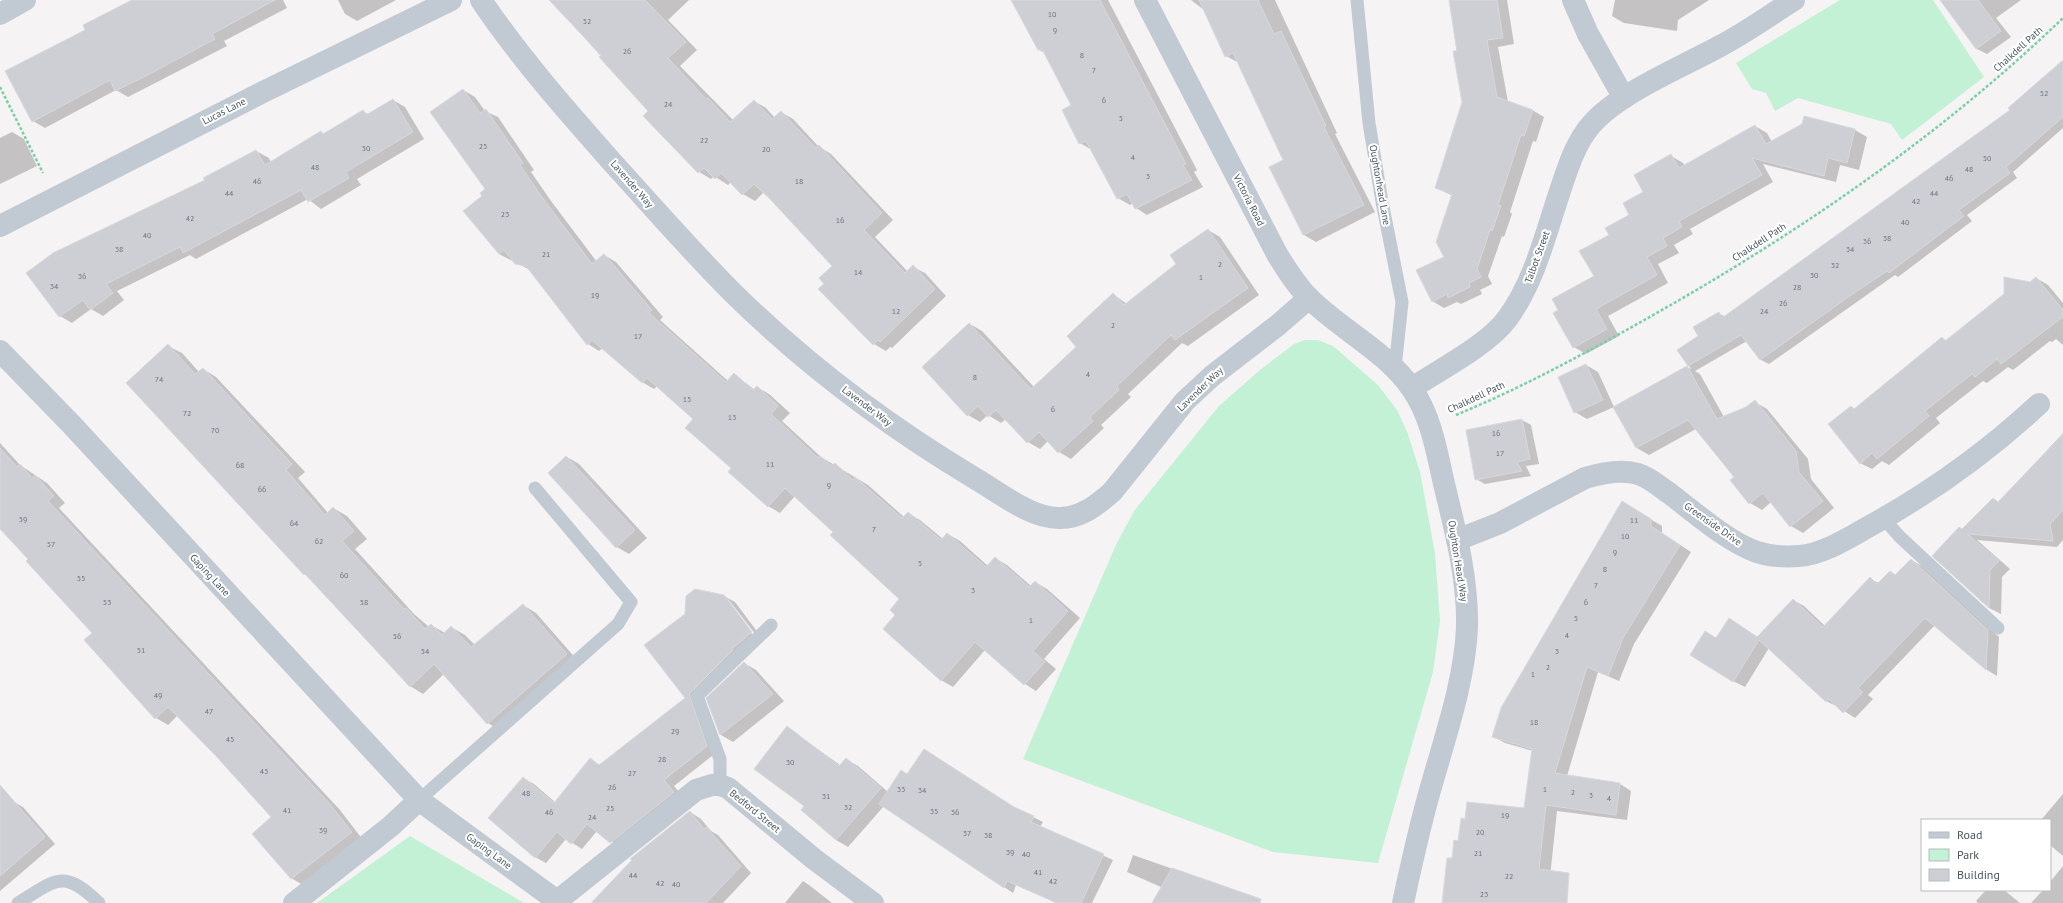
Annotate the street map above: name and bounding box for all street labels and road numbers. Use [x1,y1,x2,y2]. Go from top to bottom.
street label: Chalkdell Path [1991,23,2045,75]
street label: Lucas Lane [200,94,248,128]
street label: Oughtonhead Lane [1367,144,1393,226]
street label: Lavender Way [608,157,656,211]
street label: Victoria Road [1230,171,1268,228]
street label: Chalkdell Path [1730,220,1788,264]
street label: Talbot Street [1522,228,1553,285]
street label: Lavender Way [1174,364,1226,414]
street label: Chalkdell Path [1445,378,1507,416]
street label: Lavender Way [840,383,895,429]
street label: Greenside Drive [1682,499,1744,549]
street label: Oughton Head Way [1445,520,1471,603]
street label: Gaping Lane [187,551,233,599]
street label: Bedford Street [727,787,784,836]
street label: Gaping Lane [464,830,514,872]

